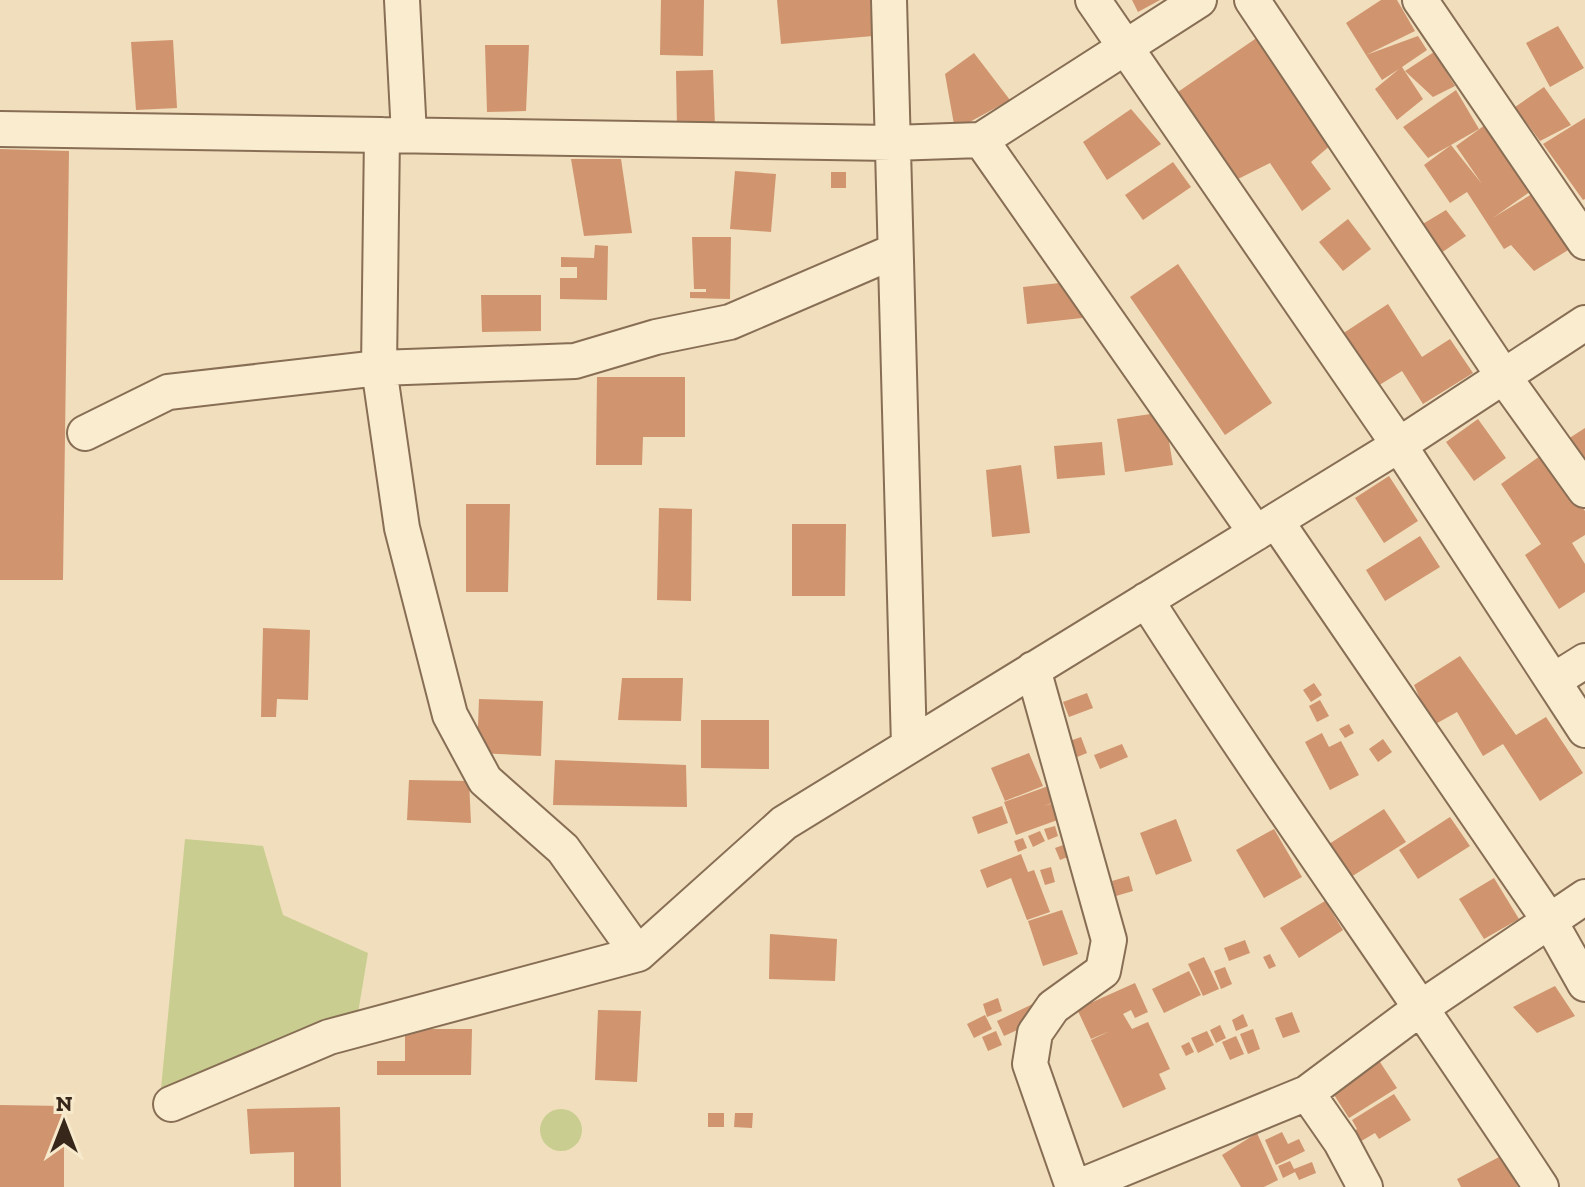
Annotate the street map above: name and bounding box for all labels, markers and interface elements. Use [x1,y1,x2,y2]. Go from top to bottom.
north arrow [24,1083,104,1163]
text: N [56,1090,73,1117]

